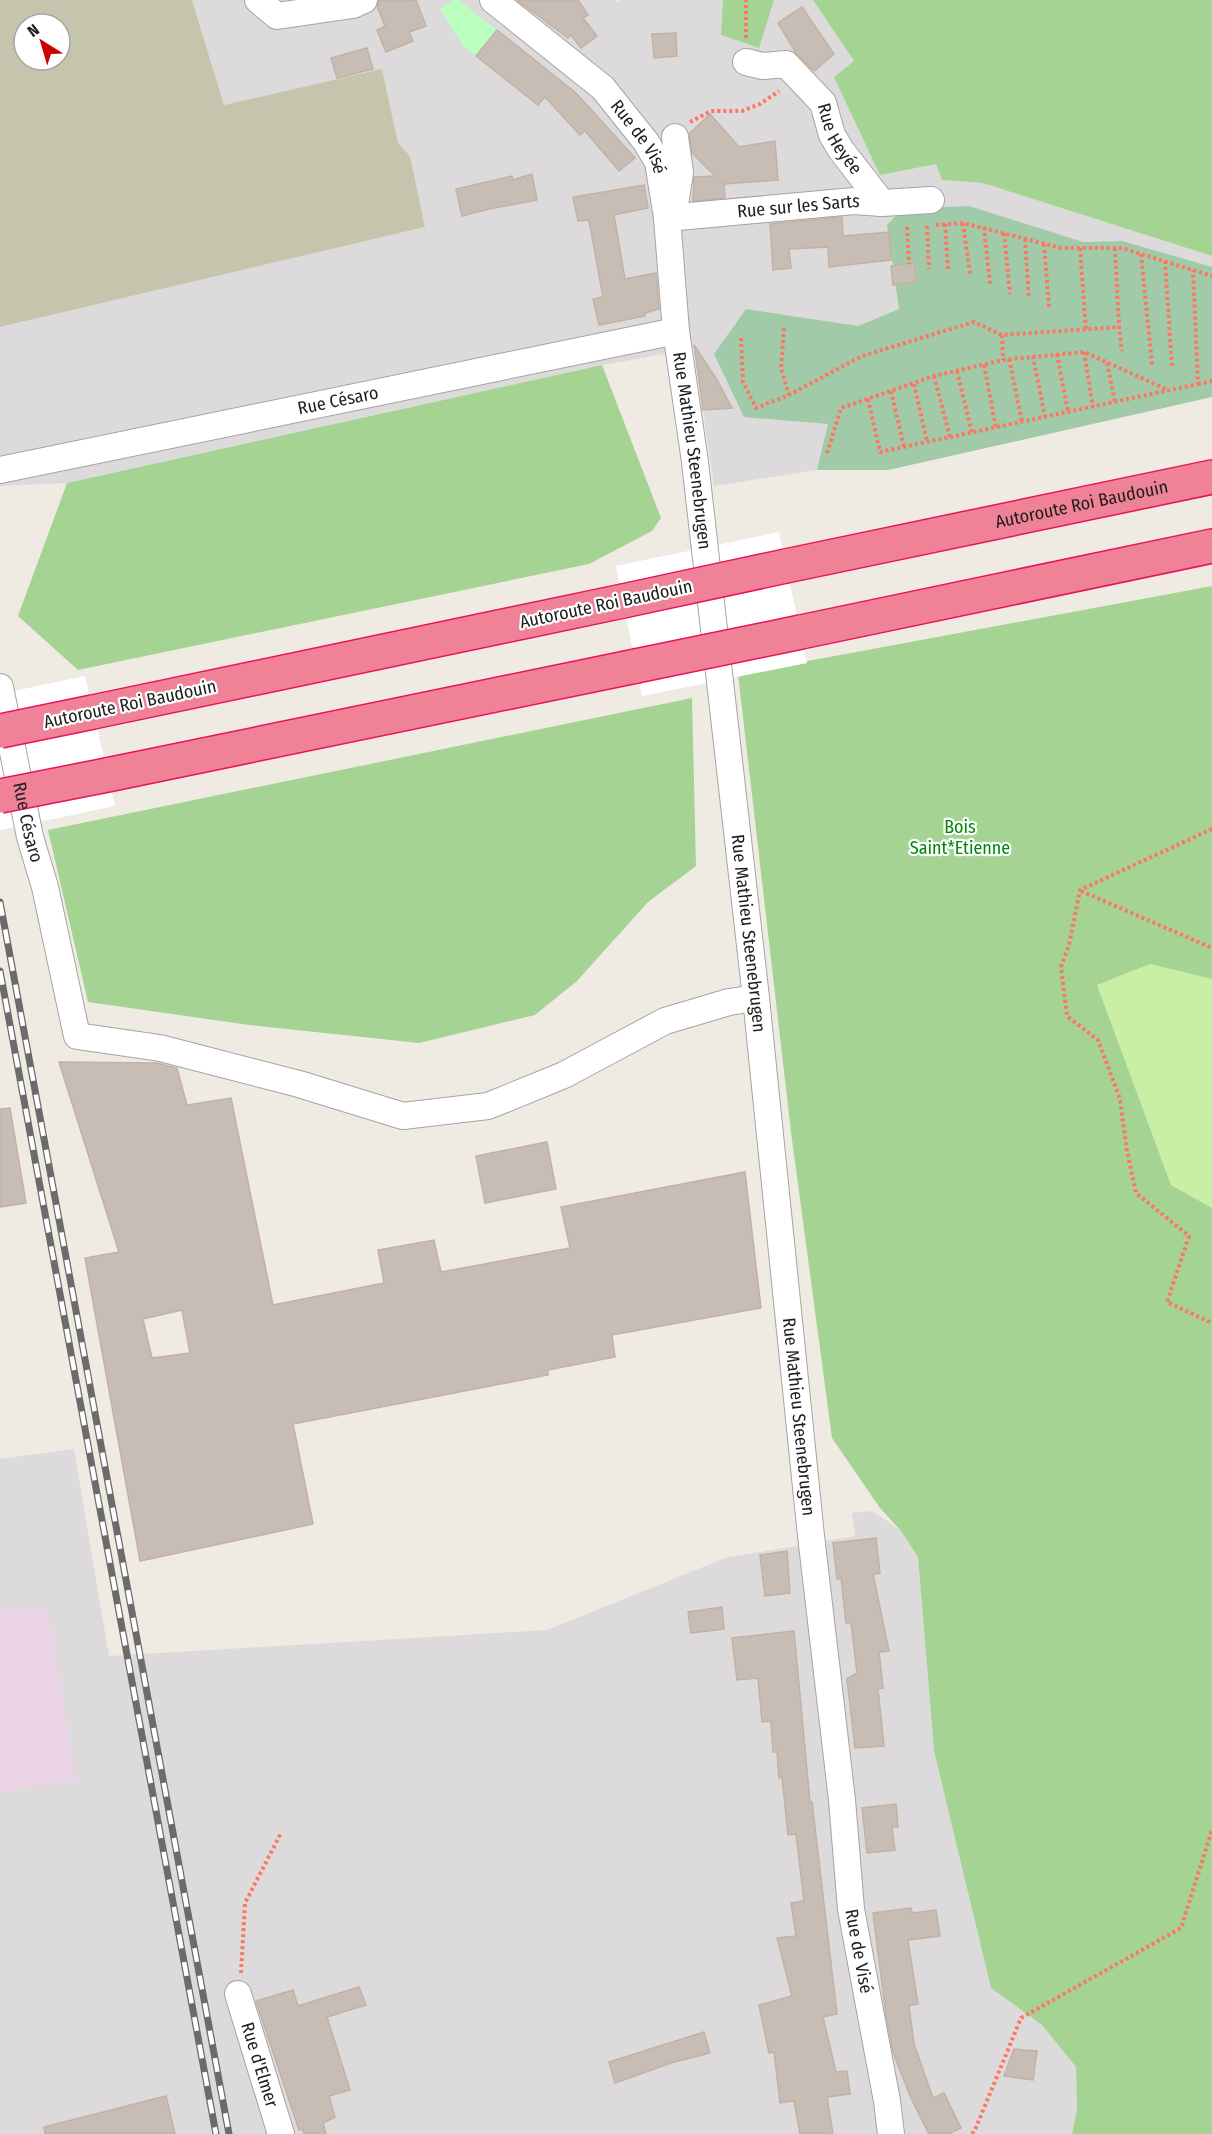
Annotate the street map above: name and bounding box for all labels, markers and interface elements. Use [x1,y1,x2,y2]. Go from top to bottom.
north arrow [12,12,72,72]
text: N [24,20,43,41]
street label: Rue de Visé [606,96,671,175]
street label: Rue Heyée [813,101,867,179]
street label: Rue sur les Sarts [736,190,861,223]
street label: Rue Mathieu Steenebrugen [668,350,716,551]
street label: Rue Césaro [296,382,380,420]
street label: Autoroute Roi Baudouin [993,475,1170,533]
street label: Autoroute Roi Baudouin [518,575,694,633]
street label: Autoroute Roi Baudouin [42,675,218,733]
street label: Rue Césaro [8,780,48,865]
park label: Bois Saint*Etienne [910,816,1010,859]
street label: Rue Mathieu Steenebrugen [726,833,770,1033]
street label: Rue Mathieu Steenebrugen [778,1316,820,1517]
street label: Rue de Visé [840,1907,878,1995]
street label: Rue d'Elmer [236,2020,283,2111]

